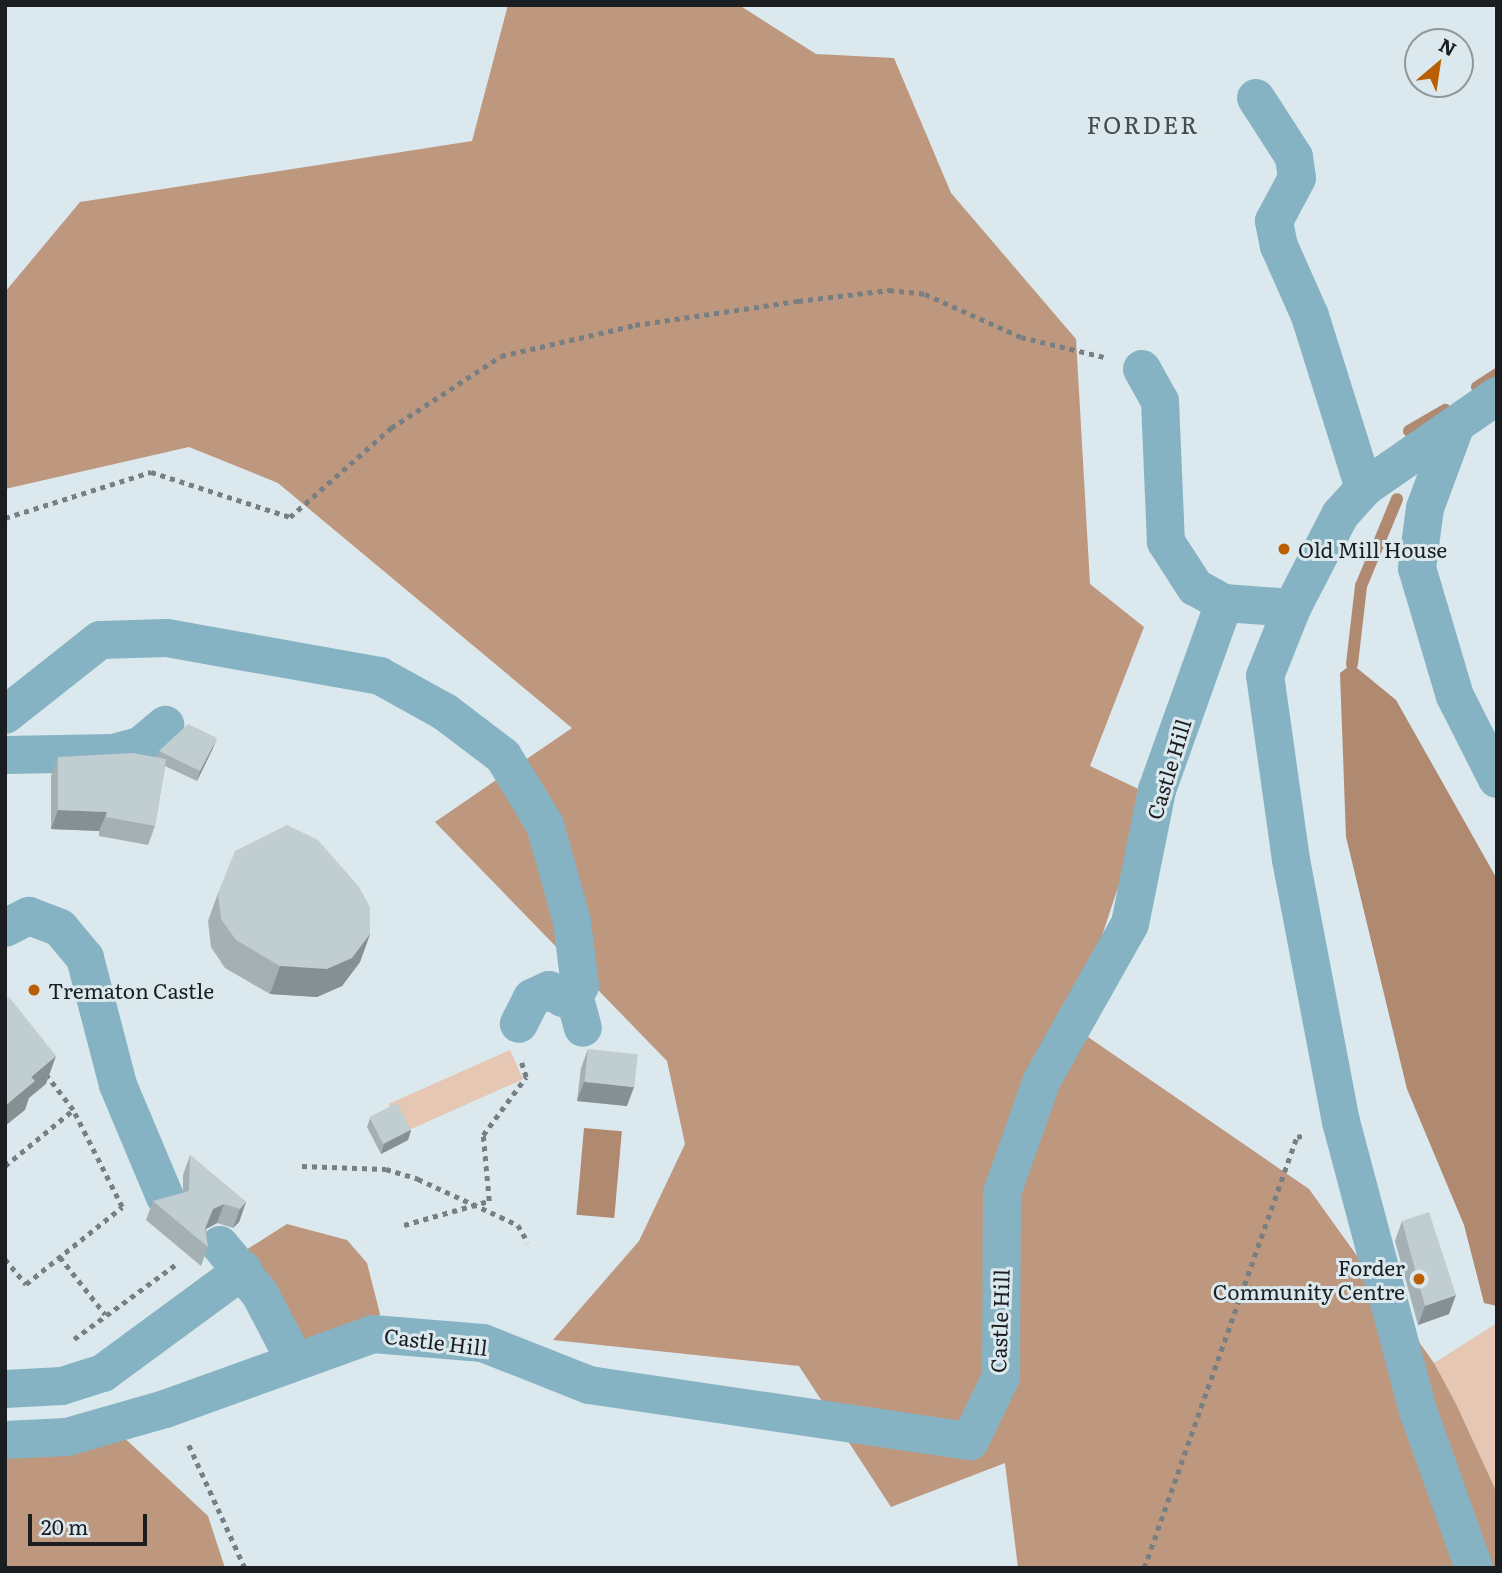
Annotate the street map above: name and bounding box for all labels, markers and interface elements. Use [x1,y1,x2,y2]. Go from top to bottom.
north arrow [1404,28,1474,98]
text: N [1434,30,1462,62]
district label: FORDER [1087,110,1199,138]
place label: Old Mill House [1298,536,1447,562]
marker: Old Mill House [1276,541,1292,557]
street label: Castle Hill [1141,716,1195,822]
place label: Trematon Castle [48,977,214,1003]
marker: Trematon Castle [26,982,42,998]
place label: Forder Community Centre [1213,1254,1405,1304]
street label: Castle Hill [985,1269,1013,1373]
marker: Forder Community Centre [1411,1271,1427,1287]
street label: Castle Hill [383,1322,489,1360]
scale bar [32,1500,150,1544]
text: 20 m [41,1510,88,1541]

